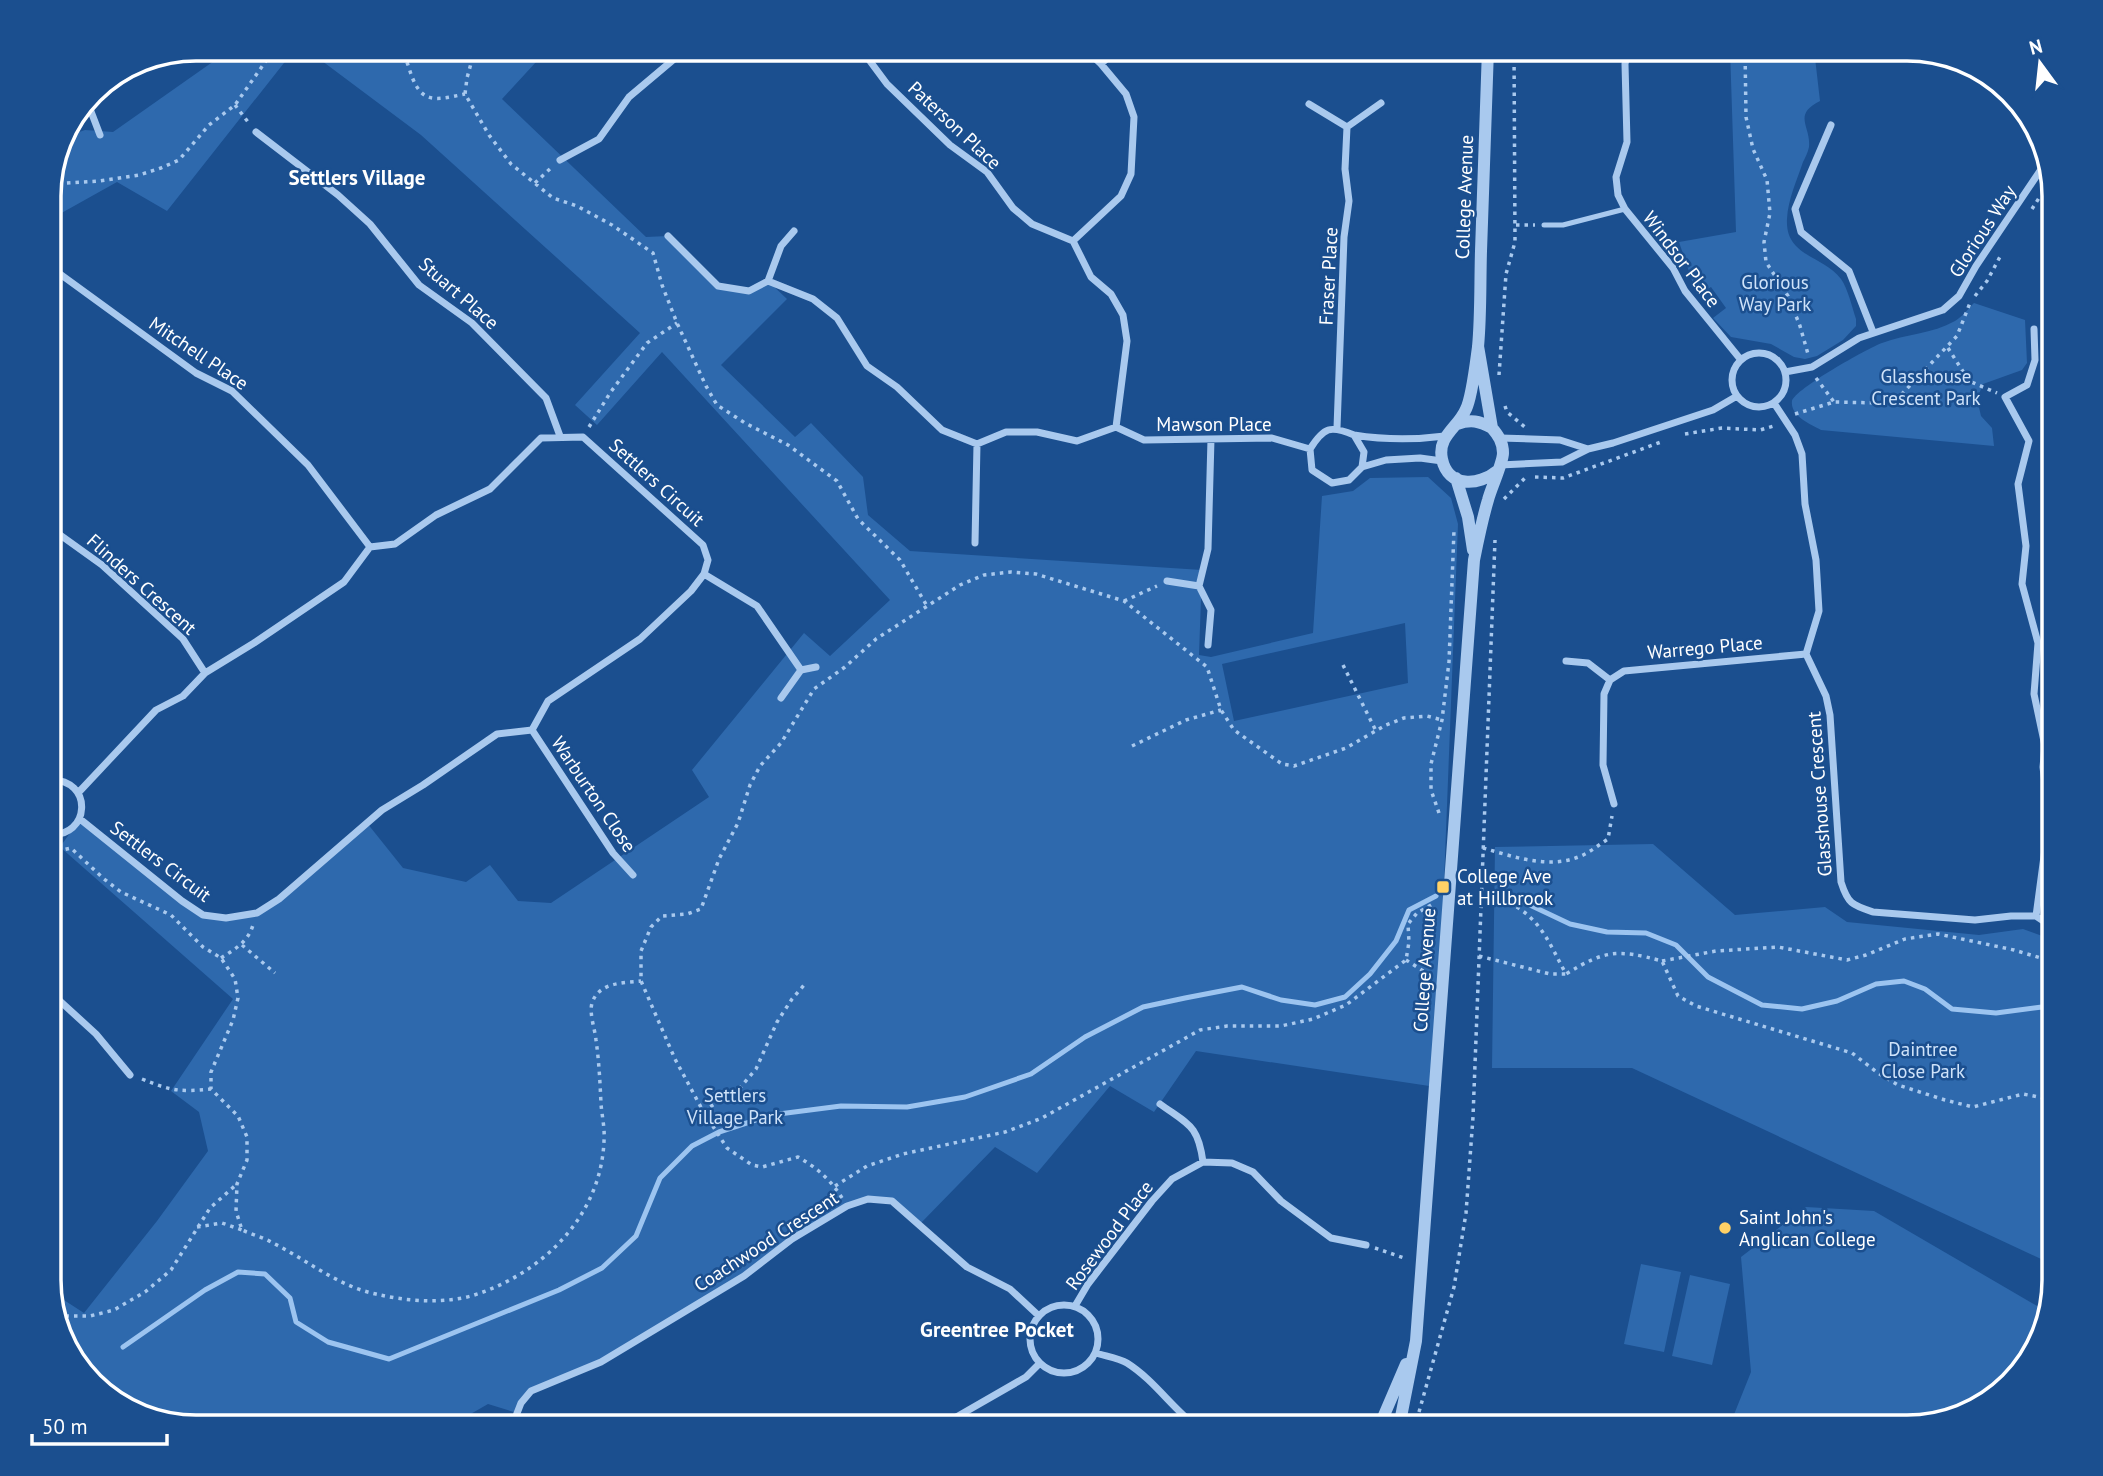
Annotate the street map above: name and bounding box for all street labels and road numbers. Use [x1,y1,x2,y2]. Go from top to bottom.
street label: Paterson Place [903,76,1007,174]
street label: College Avenue [1450,134,1478,260]
street label: Glorious Way [1943,180,2021,282]
street label: Windsor Place [1638,206,1726,312]
street label: Fraser Place [1313,226,1343,326]
street label: Stuart Place [414,252,504,334]
street label: Mitchell Place [145,311,253,395]
street label: Mawson Place [1156,412,1272,436]
street label: Settlers Circuit [604,433,710,531]
street label: Flinders Crescent [82,528,202,640]
street label: Warrego Place [1646,630,1764,664]
street label: Glasshouse Crescent [1801,710,1837,877]
street label: Warburton Close [546,732,642,856]
street label: Settlers Circuit [106,815,217,907]
street label: College Avenue [1408,907,1440,1033]
street label: Rosewood Place [1060,1176,1158,1294]
street label: Coachwood Crescent [689,1185,843,1297]

